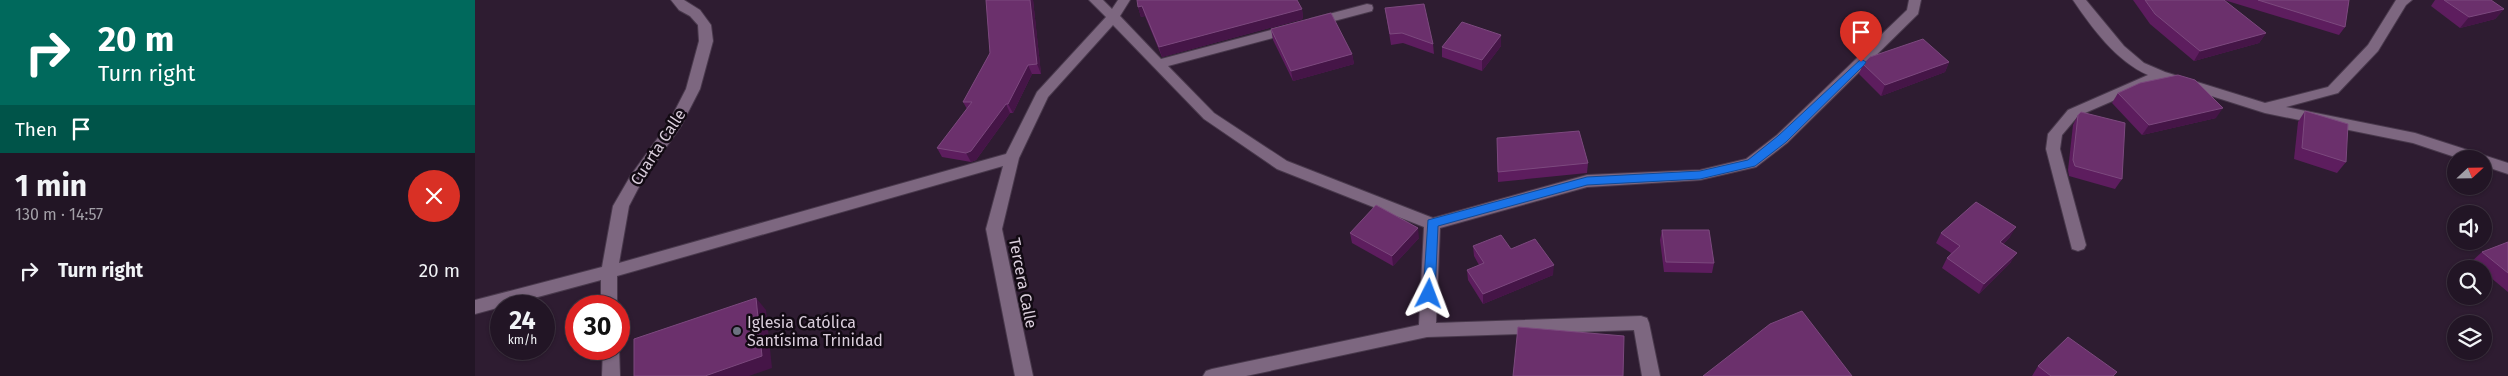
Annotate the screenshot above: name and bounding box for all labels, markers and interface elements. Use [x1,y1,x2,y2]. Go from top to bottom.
pin [1840,11,1882,62]
text: 20 m [98,18,174,60]
icon: arrive [1847,18,1875,46]
icon: right [15,20,80,85]
text: Turn right [98,60,195,87]
street label: Cuarta Calle [626,105,690,189]
icon: arrive [67,115,95,143]
text: Then [15,118,57,141]
north arrow [2447,150,2493,195]
map controls [2447,150,2492,360]
text: 1 min [15,168,87,204]
button: close [408,170,460,222]
text: 130 m · 14:57 [15,205,103,224]
button: sound [2447,205,2492,250]
street label: Tercera Calle [1005,236,1041,330]
icon: right [15,257,43,285]
text: Turn right [58,259,143,282]
text: 20 m [419,259,460,282]
button: search [2447,260,2492,305]
position arrow [1402,267,1454,319]
speed limit sign: 30 [565,295,630,360]
text: 24 [509,306,536,336]
place label: Iglesia Católica Santísima Trinidad [747,313,883,350]
button: layers [2447,315,2492,360]
marker: Iglesia Católica Santísima Trinidad [731,325,743,337]
text: km/h [508,333,537,347]

